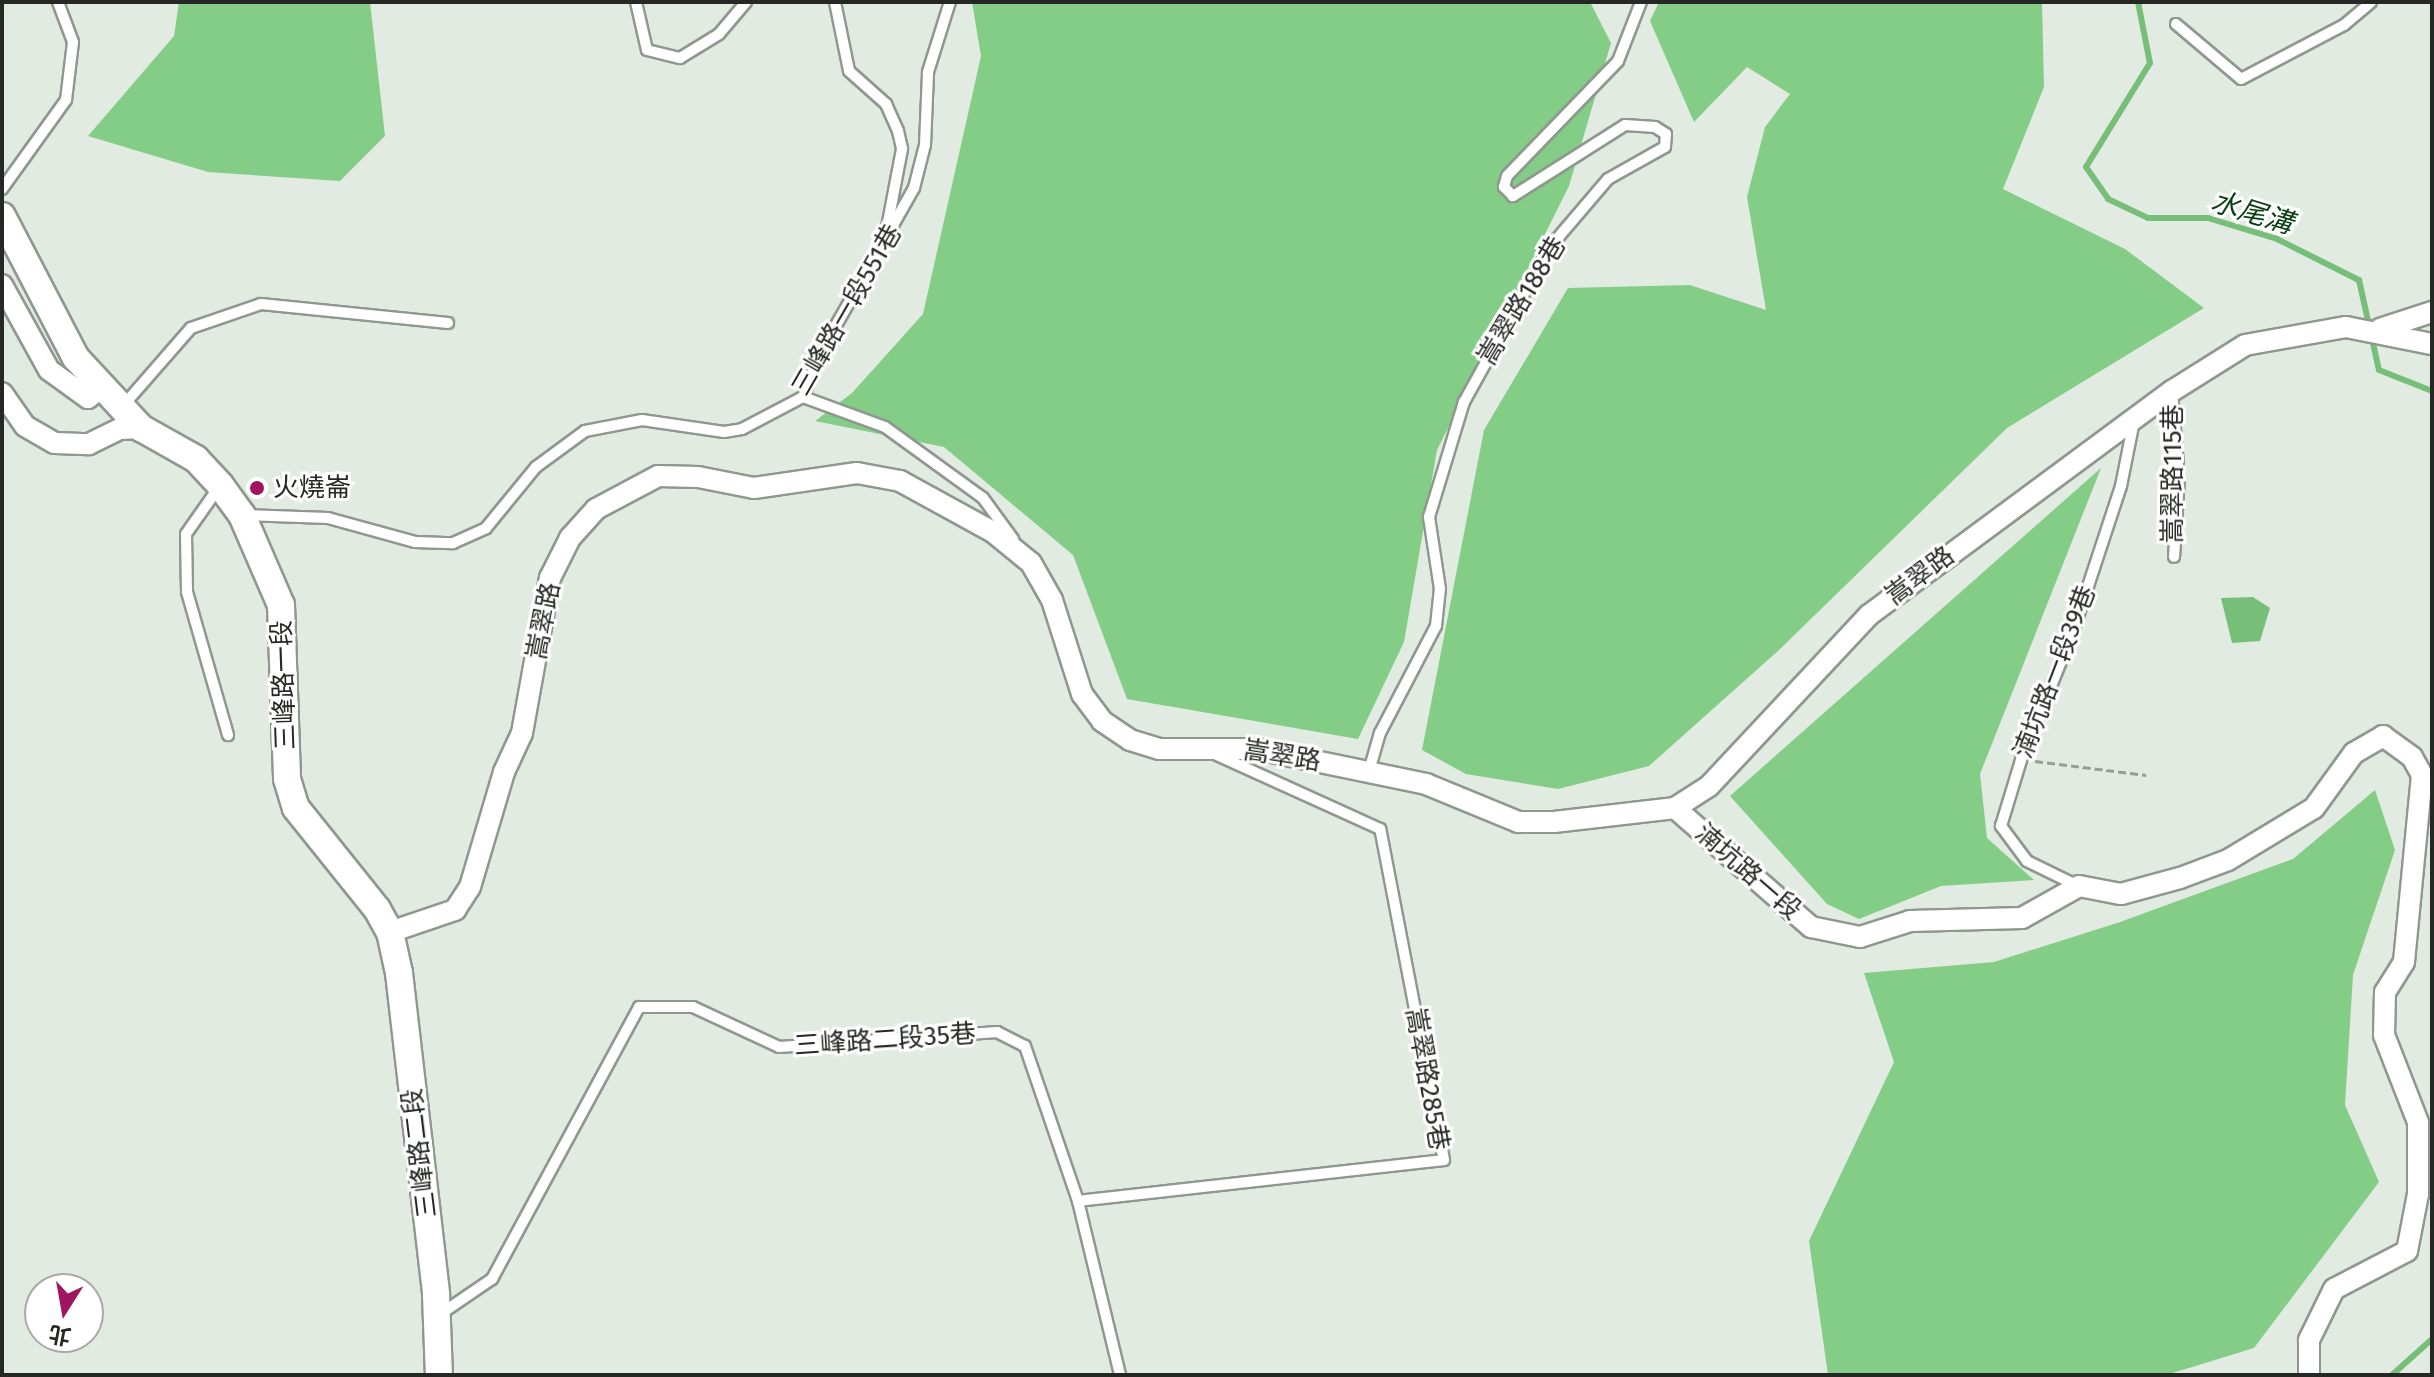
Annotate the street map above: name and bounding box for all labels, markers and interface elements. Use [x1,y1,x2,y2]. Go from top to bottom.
water label: 水尾溝 [2207,185,2297,241]
street label: 三峰路一段551巷 [786,219,908,401]
street label: 嵩翠路188巷 [1472,231,1572,371]
street label: 嵩翠路115巷 [2157,404,2189,544]
place label: 火燒崙 [273,472,351,504]
marker: 火燒崙 [248,479,266,497]
street label: 嵩翠路 [1879,540,1961,612]
street label: 嵩翠路 [521,580,567,662]
street label: 湳坑路一段39巷 [2008,581,2102,763]
street label: 三峰路一段 [266,619,302,751]
street label: 嵩翠路 [1241,734,1323,778]
street label: 湳坑路一段 [1689,818,1807,926]
street label: 嵩翠路285巷 [1399,1005,1455,1153]
street label: 三峰路二段35巷 [793,1018,977,1062]
street label: 三峰路二段 [397,1087,443,1219]
north arrow [24,1273,104,1353]
text: 北 [46,1320,73,1350]

